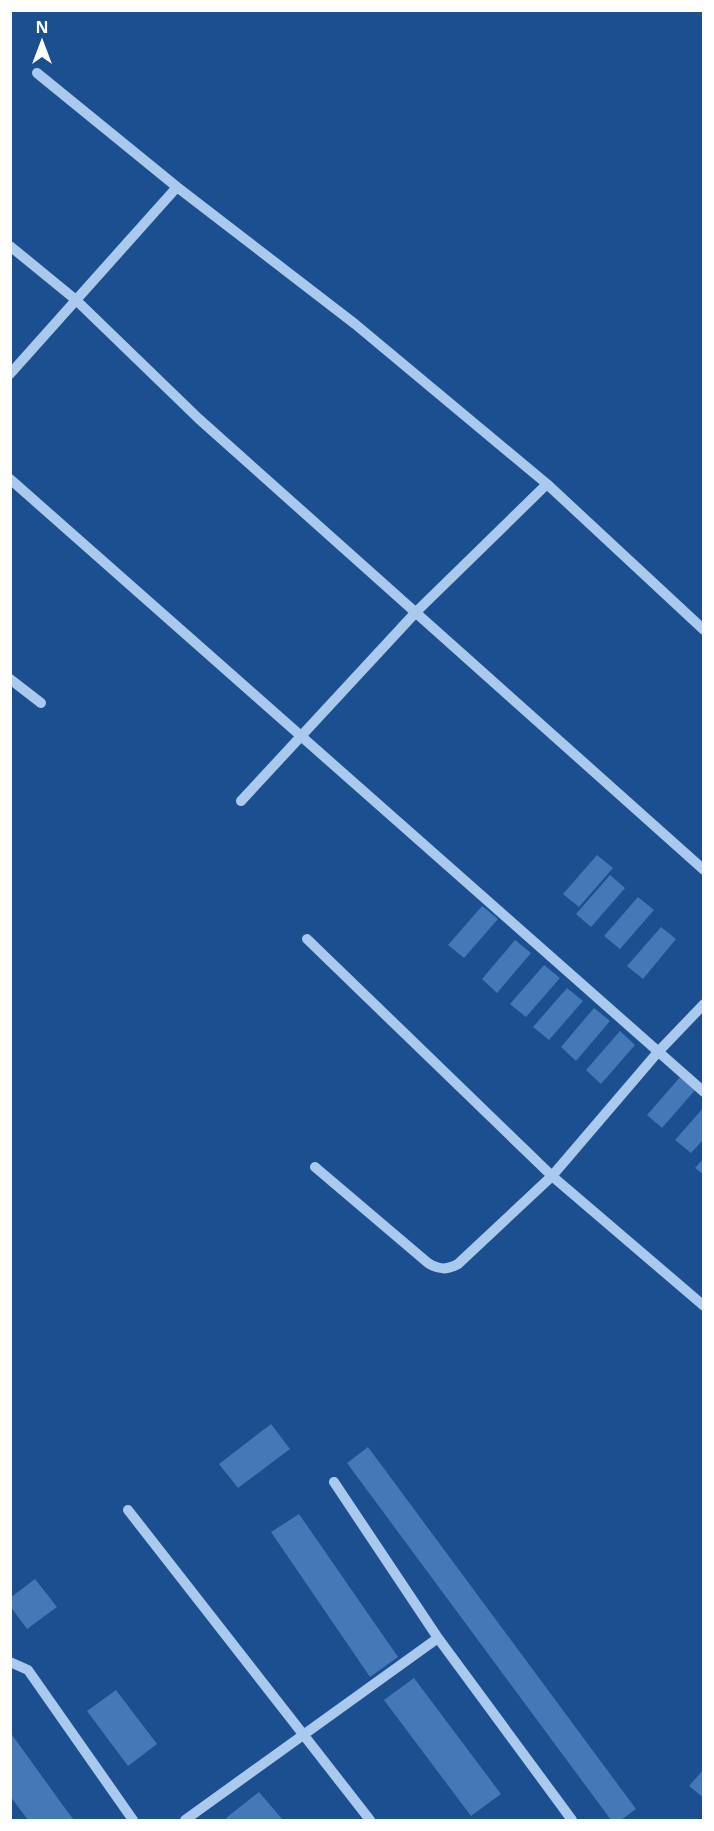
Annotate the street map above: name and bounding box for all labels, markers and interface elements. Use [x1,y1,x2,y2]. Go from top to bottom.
north arrow [12,12,72,72]
text: N [35,16,49,38]

